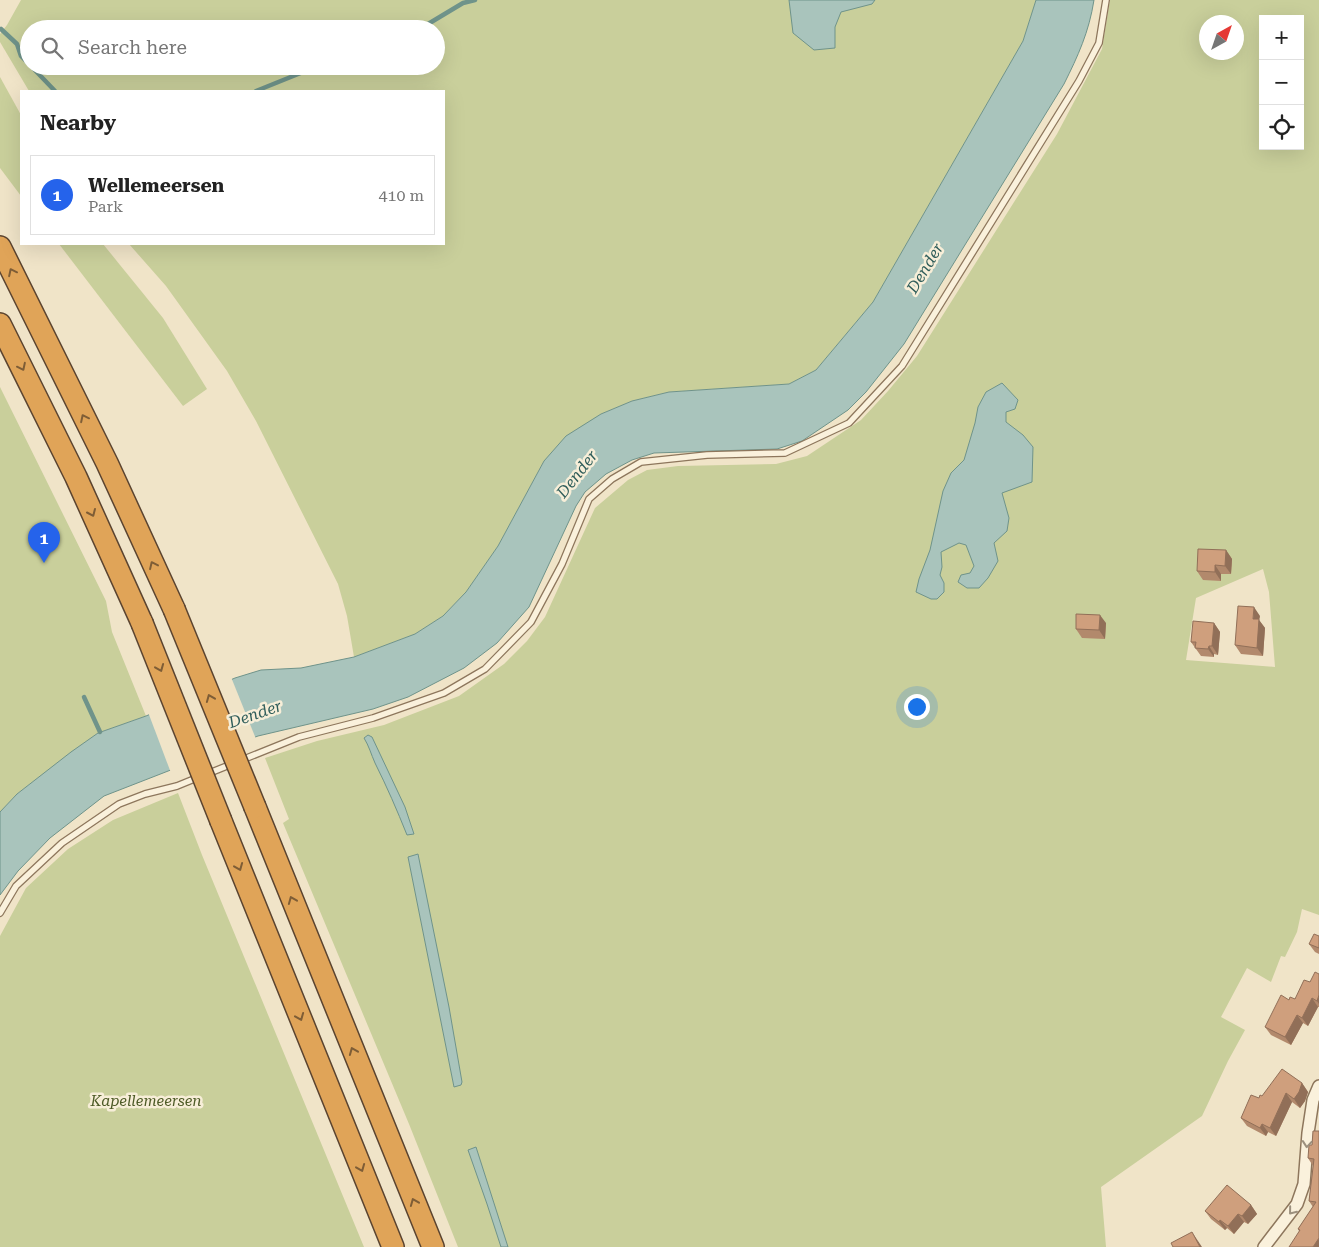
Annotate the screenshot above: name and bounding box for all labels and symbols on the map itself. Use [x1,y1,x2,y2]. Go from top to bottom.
north arrow [1199,15,1244,60]
water label: Dender [902,239,948,297]
one-way arrow [8,268,18,277]
one-way arrow [15,362,26,371]
one-way arrow [80,414,90,423]
water label: Dender [552,446,602,502]
one-way arrow [86,508,96,517]
pin: 1 [28,522,60,563]
one-way arrow [149,561,160,570]
one-way arrow [154,663,164,672]
one-way arrow [206,694,216,702]
your location [904,694,930,720]
water label: Dender [225,696,284,732]
one-way arrow [233,862,243,871]
one-way arrow [288,897,298,905]
one-way arrow [294,1012,304,1021]
one-way arrow [349,1047,360,1056]
park label: Kapellemeersen [89,1092,202,1110]
one-way arrow [1302,1140,1313,1148]
one-way arrow [355,1163,365,1172]
one-way arrow [410,1198,421,1207]
one-way arrow [1289,1205,1297,1214]

